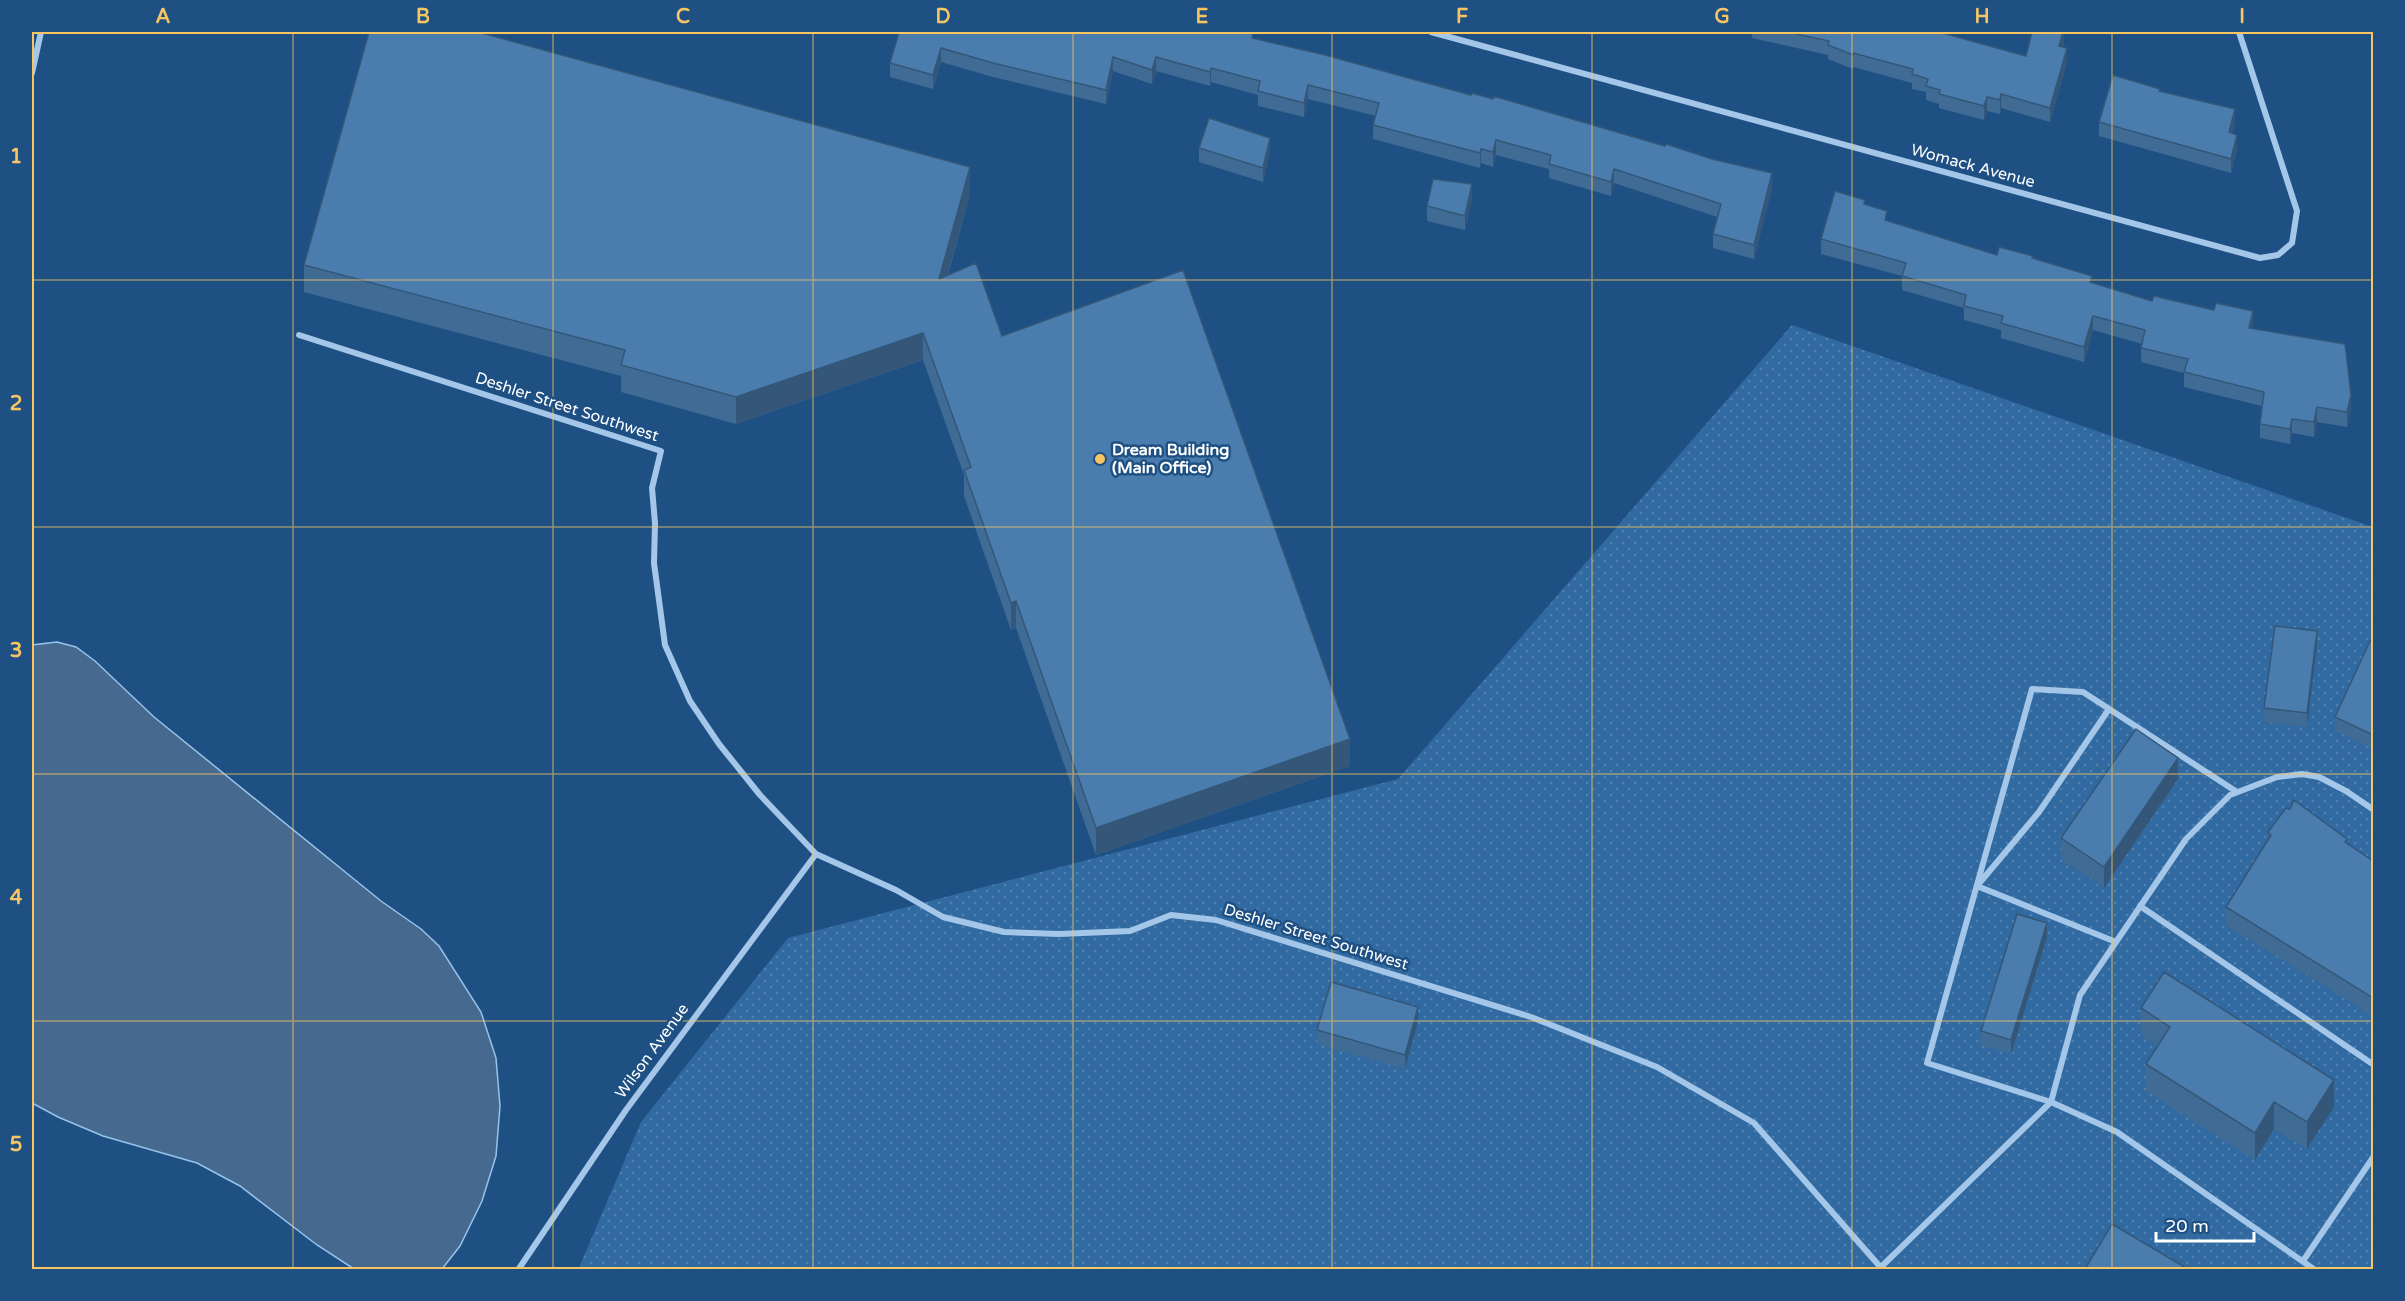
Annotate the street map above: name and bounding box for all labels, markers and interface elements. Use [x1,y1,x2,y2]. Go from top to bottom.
text: A [156,5,171,29]
text: B [416,5,430,29]
text: C [676,5,690,29]
text: D [935,5,951,29]
text: E [1196,5,1209,29]
text: F [1456,5,1468,29]
text: G [1714,5,1730,29]
text: H [1974,5,1990,29]
text: I [2239,5,2245,29]
street label: Womack Avenue [1909,140,2037,192]
text: 1 [10,145,22,169]
street label: Deshler Street Southwest [473,368,661,446]
text: 2 [10,392,22,416]
place label: Dream Building (Main Office) [1112,440,1229,478]
marker: Dream Building (Main Office) [1093,452,1107,466]
text: 3 [10,639,22,663]
text: 4 [10,886,23,910]
street label: Deshler Street Southwest [1221,899,1411,975]
street label: Wilson Avenue [611,1000,693,1102]
text: 5 [10,1133,22,1157]
scale bar [2156,1205,2254,1243]
text: 20 m [2165,1215,2209,1237]

